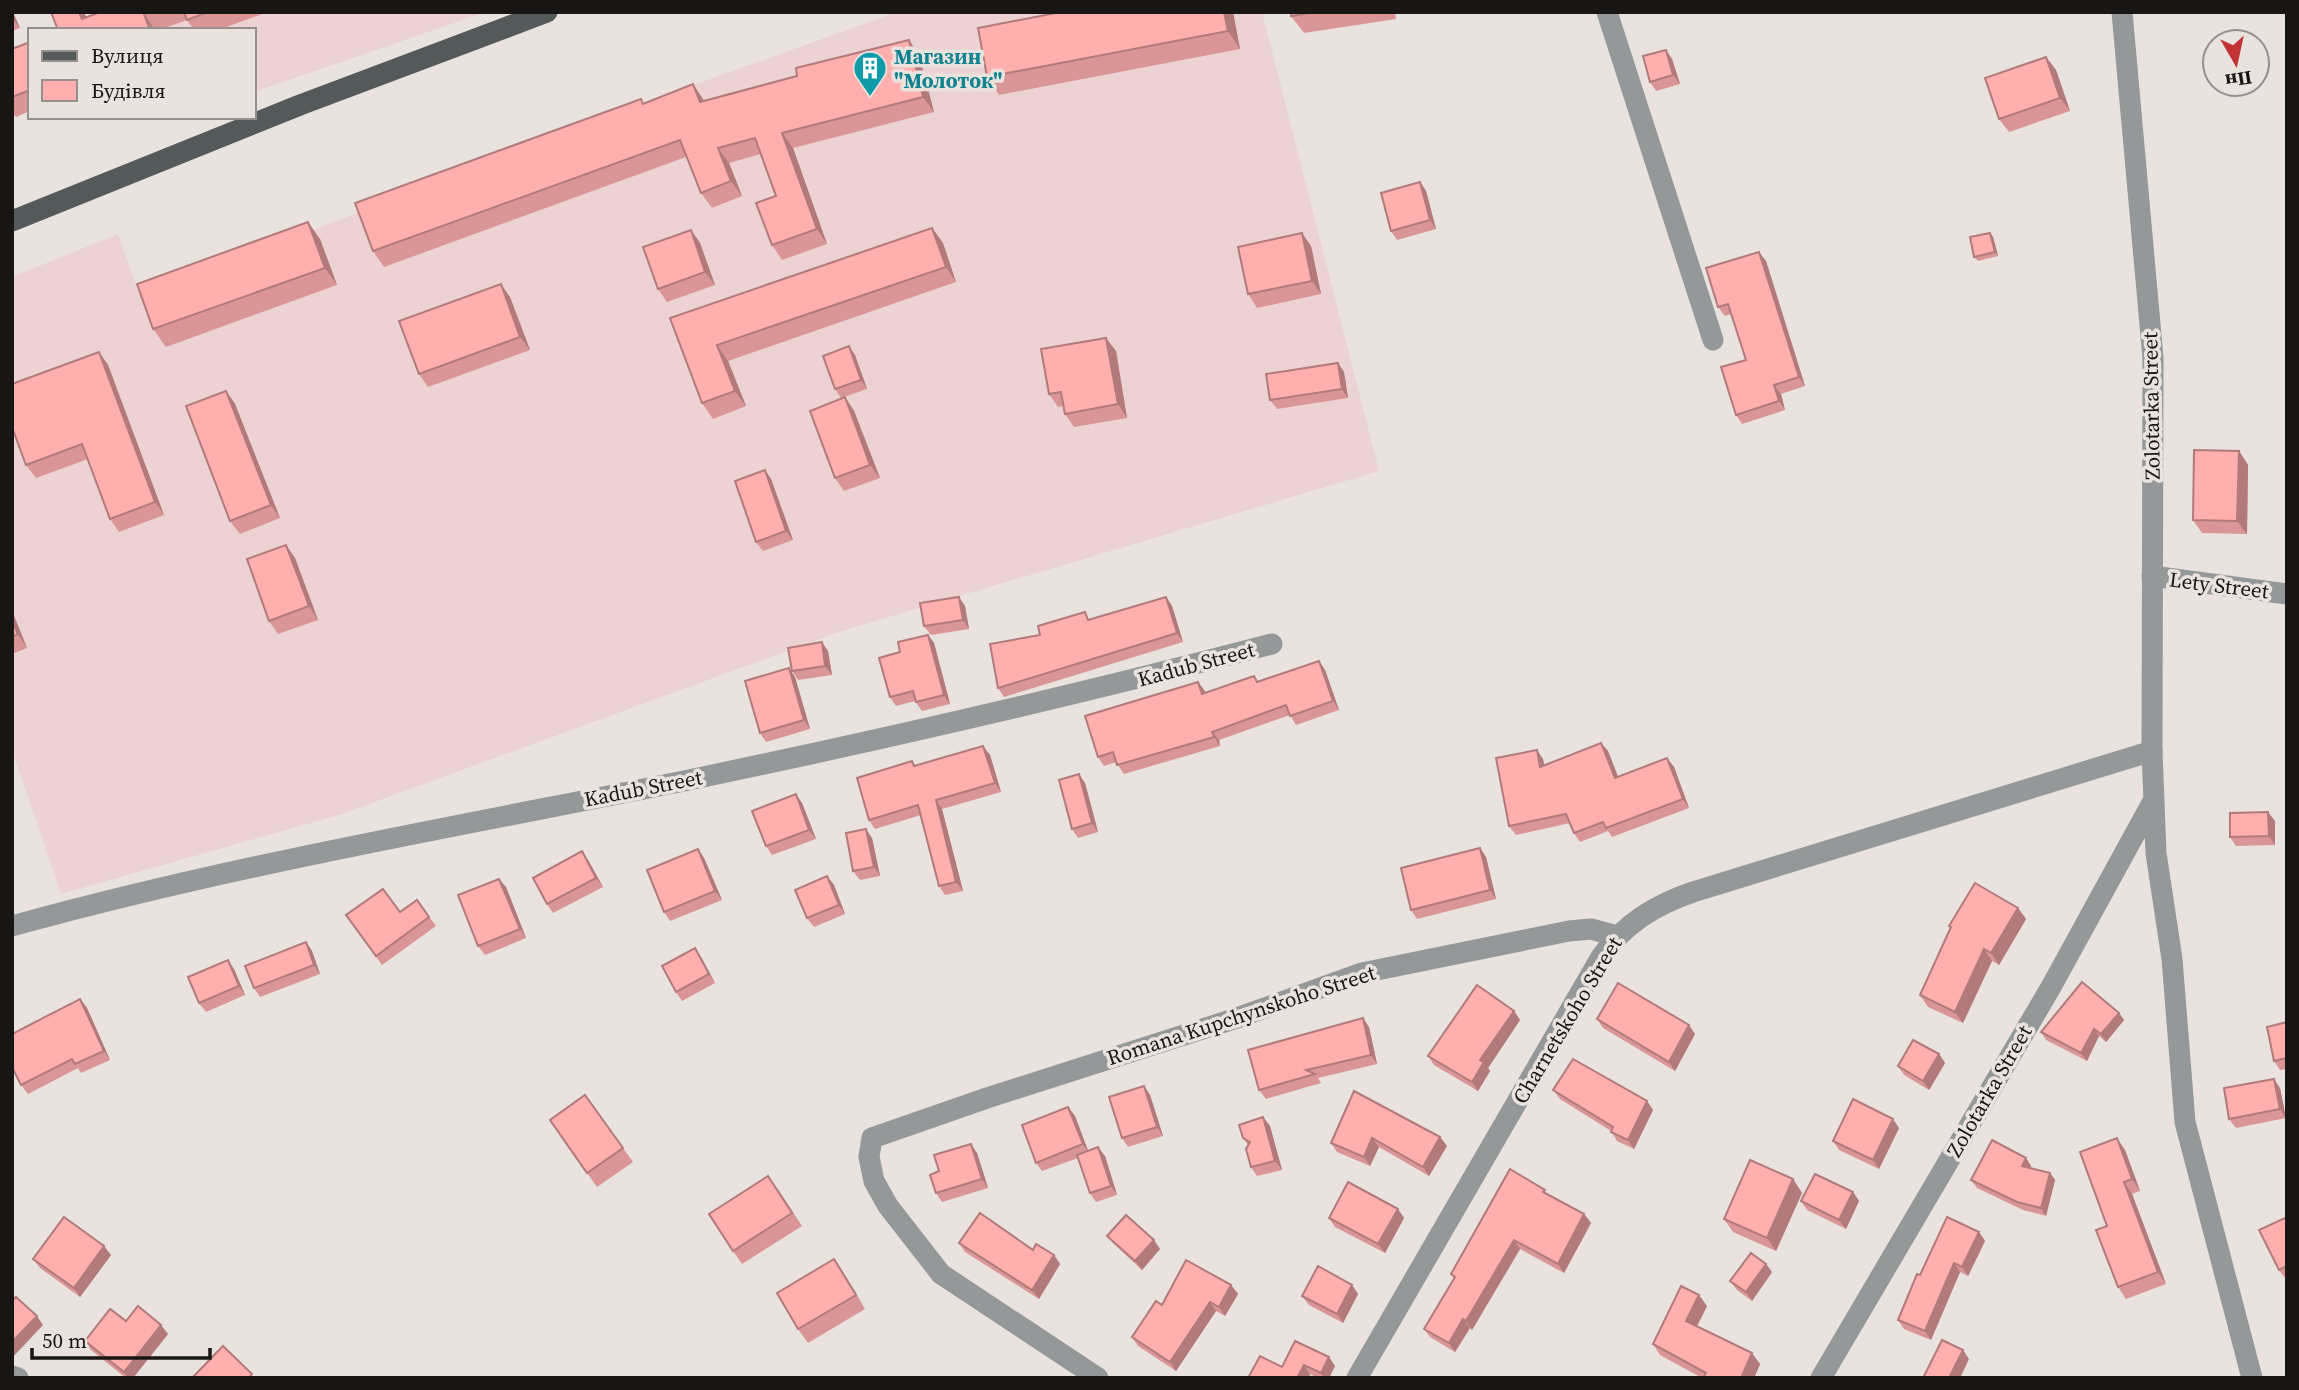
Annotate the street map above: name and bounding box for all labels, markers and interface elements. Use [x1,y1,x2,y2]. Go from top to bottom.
legend [28,28,256,119]
north arrow [2201,28,2271,98]
text: Вулиця [91,41,164,70]
place label: Магазин "Молоток" [894,42,1003,95]
building icon: Магазин "Молоток" [851,49,889,98]
text: Пн [2223,65,2254,95]
text: Будівля [91,76,166,105]
street label: Zolotarka Street [2135,332,2167,480]
street label: Lety Street [2168,565,2271,606]
street label: Kadub Street [1134,634,1258,694]
street label: Kadub Street [581,762,705,814]
street label: Charnetskoho Street [1506,931,1629,1109]
street label: Romana Kupchynskoho Street [1103,958,1379,1072]
street label: Zolotarka Street [1939,1020,2039,1162]
scale bar [32,1316,210,1360]
text: 50 m [42,1326,87,1355]

